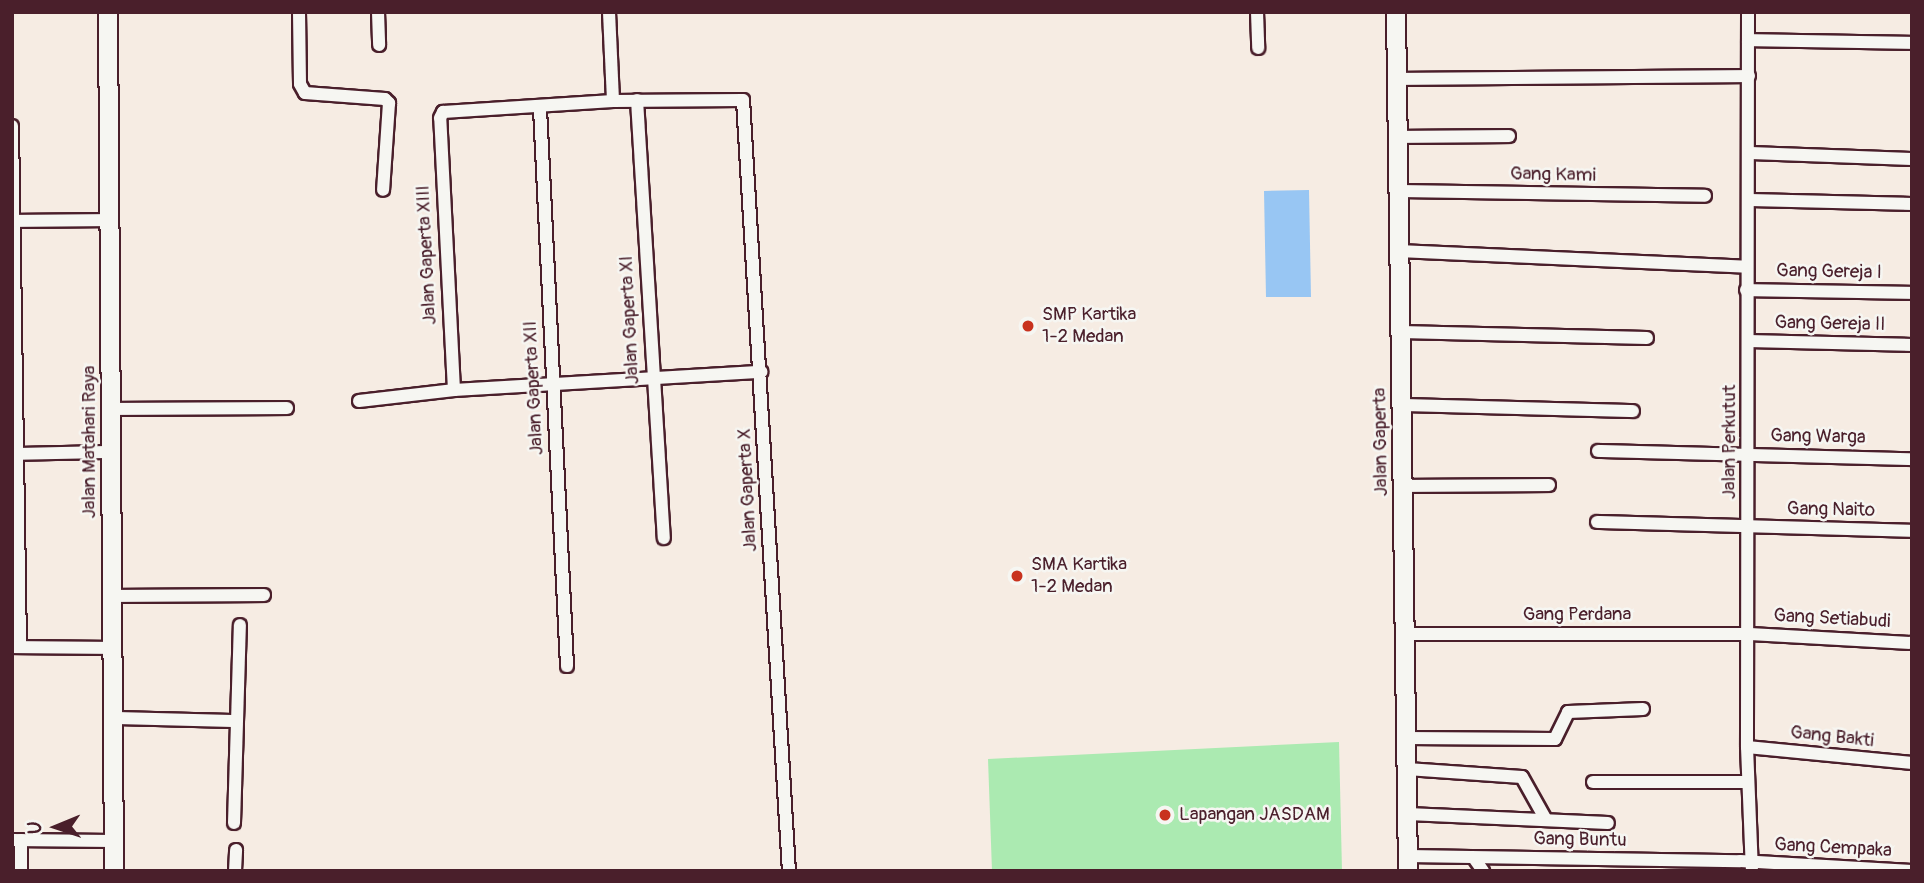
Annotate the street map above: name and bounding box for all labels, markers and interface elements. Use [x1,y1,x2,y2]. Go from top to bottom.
street label: Gang Kami [1510,163,1596,187]
street label: Jalan Gaperta XIII [412,185,442,325]
street label: Jalan Gaperta XI [615,255,645,385]
street label: Gang Gereja I [1776,260,1882,284]
place label: SMP Kartika 1-2 Medan [1042,304,1136,348]
street label: Gang Gereja II [1774,312,1886,336]
marker: SMP Kartika 1-2 Medan [1020,318,1036,334]
street label: Jalan Gaperta XII [519,320,549,456]
street label: Jalan Matahari Raya [79,366,101,518]
street label: Jalan Perkutut [1719,385,1741,499]
street label: Jalan Gaperta [1369,387,1393,497]
street label: Gang Warga [1770,425,1866,449]
street label: Jalan Gaperta X [733,428,763,552]
street label: Gang Naito [1787,498,1875,522]
place label: SMA Kartika 1-2 Medan [1031,554,1127,598]
marker: SMA Kartika 1-2 Medan [1009,568,1025,584]
street label: Gang Perdana [1523,604,1631,626]
street label: Gang Setiabudi [1773,605,1891,633]
street label: Gang Bakti [1789,721,1875,753]
north arrow [21,792,91,862]
place label: Lapangan JASDAM [1179,804,1330,826]
marker: Lapangan JASDAM [1157,807,1173,823]
text: U [23,821,47,834]
street label: Gang Buntu [1533,828,1627,852]
street label: Gang Cempaka [1774,834,1892,862]

